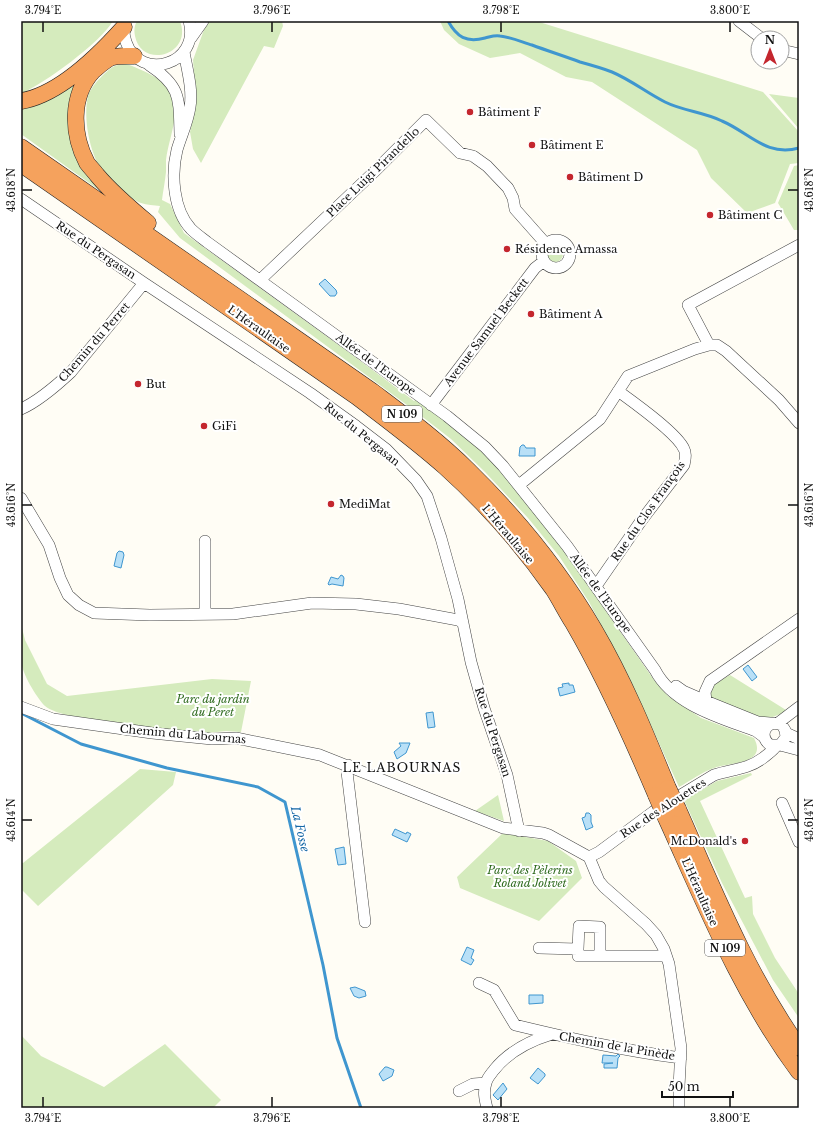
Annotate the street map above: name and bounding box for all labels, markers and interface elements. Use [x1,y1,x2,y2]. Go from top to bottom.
text: 3.794°E [25,4,61,17]
text: 3.796°E [253,4,291,17]
text: 3.798°E [483,4,519,17]
text: 3.800°E [710,4,750,17]
north arrow [750,30,790,70]
text: N [765,33,776,47]
place label: Bâtiment F [478,105,541,119]
marker: Bâtiment F [465,107,475,117]
street label: Place Luigi Pirandello [324,124,422,220]
place label: Bâtiment E [540,138,603,152]
marker: Bâtiment E [527,140,537,150]
text: 43.618°N [5,168,18,212]
text: 43.618°N [803,168,816,212]
place label: Bâtiment D [578,170,643,184]
marker: Bâtiment D [565,172,575,182]
place label: Bâtiment C [718,208,782,222]
marker: Bâtiment C [705,210,715,220]
street label: Rue du Pergasan [53,218,139,282]
place label: Résidence Amassa [515,242,618,256]
marker: Résidence Amassa [502,244,512,254]
street label: Avenue Samuel Beckett [440,274,532,390]
street label: Chemin du Perret [55,299,133,385]
street label: L'Héraultaise [225,302,293,356]
place label: Bâtiment A [539,307,603,321]
marker: Bâtiment A [526,309,536,319]
street label: Allée de l'Europe [332,330,419,398]
place label: But [146,377,167,391]
marker: But [133,379,143,389]
street label: Rue du Pergasan [321,399,403,469]
road number: N 109 [382,406,422,422]
place label: GiFi [212,419,237,433]
marker: GiFi [199,421,209,431]
street label: Rue du Clos François [608,458,688,564]
text: 43.616°N [5,483,18,527]
text: 43.616°N [803,483,816,527]
place label: MediMat [339,497,391,511]
marker: MediMat [326,499,336,509]
street label: L'Héraultaise [479,501,537,567]
street label: Allée de l'Europe [567,549,635,636]
street label: Rue du Pergasan [472,685,514,779]
park label: Parc du jardin du Peret [175,692,250,719]
street label: Chemin du Labournas [119,722,247,746]
district label: LE LABOURNAS [343,760,461,775]
street label: Rue des Alouettes [617,775,709,841]
text: 43.614°N [5,798,18,842]
text: 43.614°N [803,798,816,842]
water label: La Fosse [288,803,313,854]
place label: McDonald's [671,834,737,848]
marker: McDonald's [740,836,750,846]
street label: L'Héraultaise [679,856,721,928]
park label: Parc des Pèlerins Roland Jolivet [486,863,573,890]
road number: N 109 [705,940,745,956]
street label: Chemin de la Pinède [558,1029,676,1063]
scale bar [662,1073,733,1099]
text: 50 m [668,1079,700,1094]
text: 3.794°E [25,1112,61,1125]
text: 3.796°E [253,1112,291,1125]
text: 3.798°E [483,1112,519,1125]
text: 3.800°E [710,1112,750,1125]

